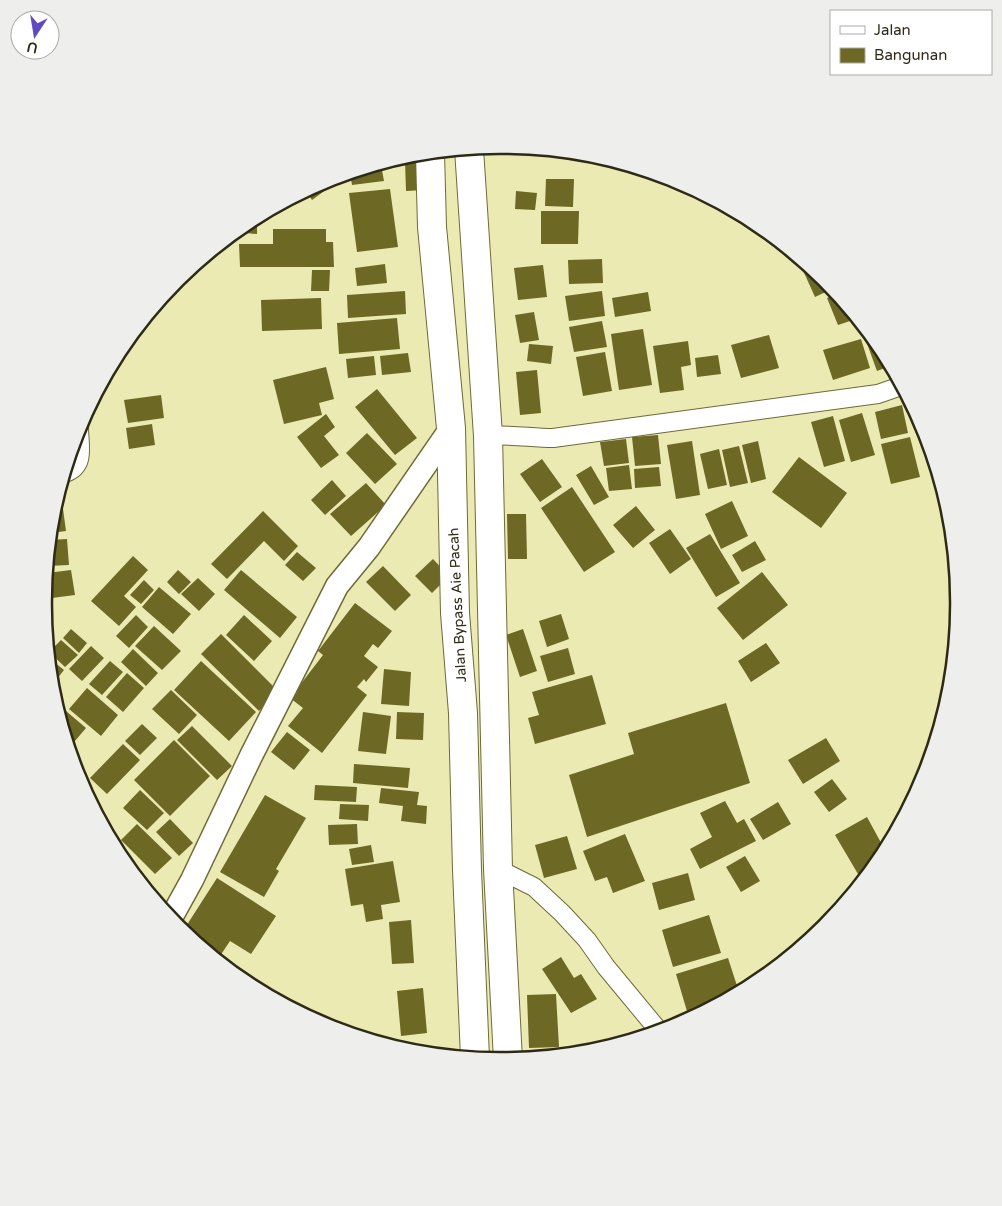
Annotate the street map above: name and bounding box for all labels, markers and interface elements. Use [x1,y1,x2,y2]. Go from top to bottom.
north arrow [10,10,60,60]
legend [830,10,992,75]
text: Jalan [874,21,911,39]
text: U [25,38,39,57]
text: Bangunan [874,46,947,64]
street label: Jalan Bypass Aie Pacah [445,527,470,683]

